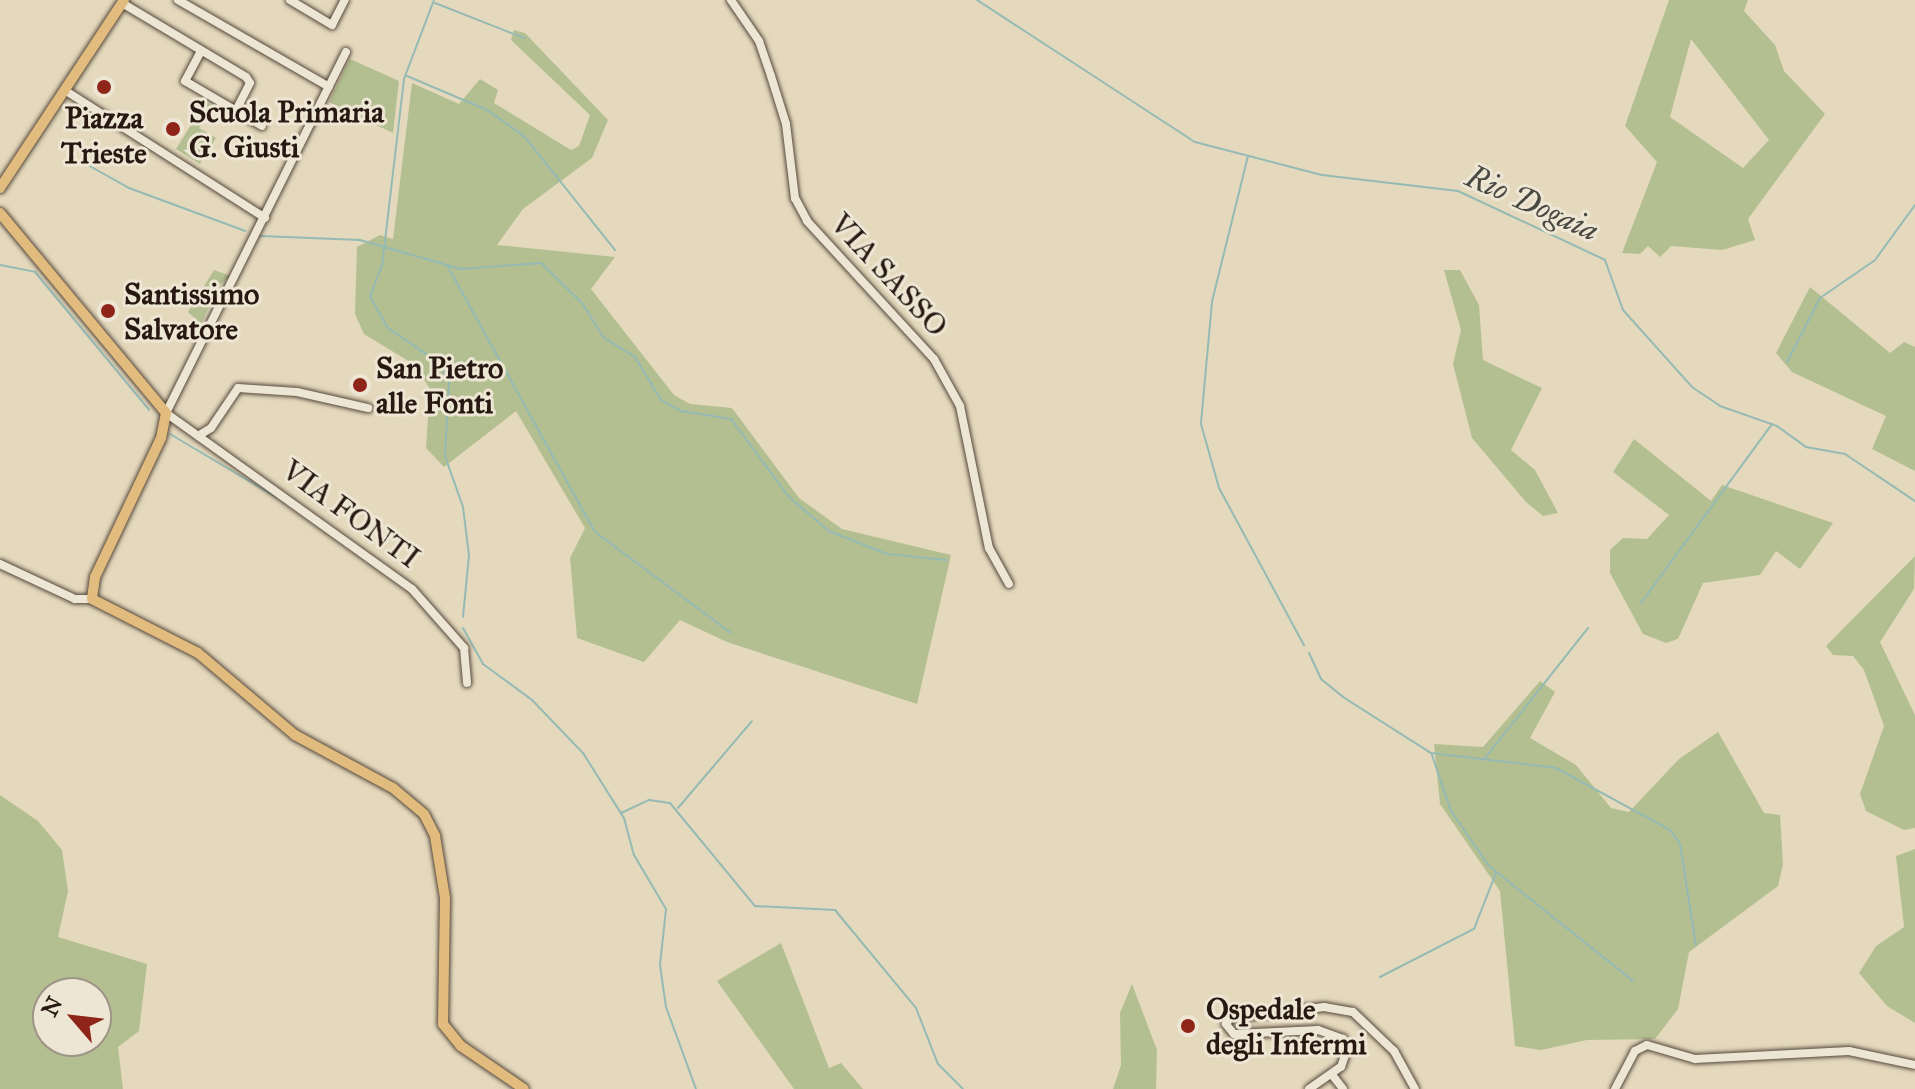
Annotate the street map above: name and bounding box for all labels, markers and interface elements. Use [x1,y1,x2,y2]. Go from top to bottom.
marker: Piazza Trieste [95,78,113,96]
place label: Scuola Primaria G. Giusti [189,94,384,164]
place label: Piazza Trieste [61,100,147,170]
marker: Scuola Primaria G. Giusti [164,120,182,138]
water label: Rio Dogaia [1460,158,1604,250]
street label: VIA SASSO [823,206,955,344]
place label: Santissimo Salvatore [124,276,259,346]
marker: Santissimo Salvatore [99,302,117,320]
place label: San Pietro alle Fonti [376,350,503,420]
marker: San Pietro alle Fonti [351,376,369,394]
street label: VIA FONTI [275,452,427,576]
north arrow [32,977,112,1057]
place label: Ospedale degli Infermi [1206,991,1367,1062]
text: N [36,992,68,1021]
marker: Ospedale degli Infermi [1177,1015,1199,1037]

